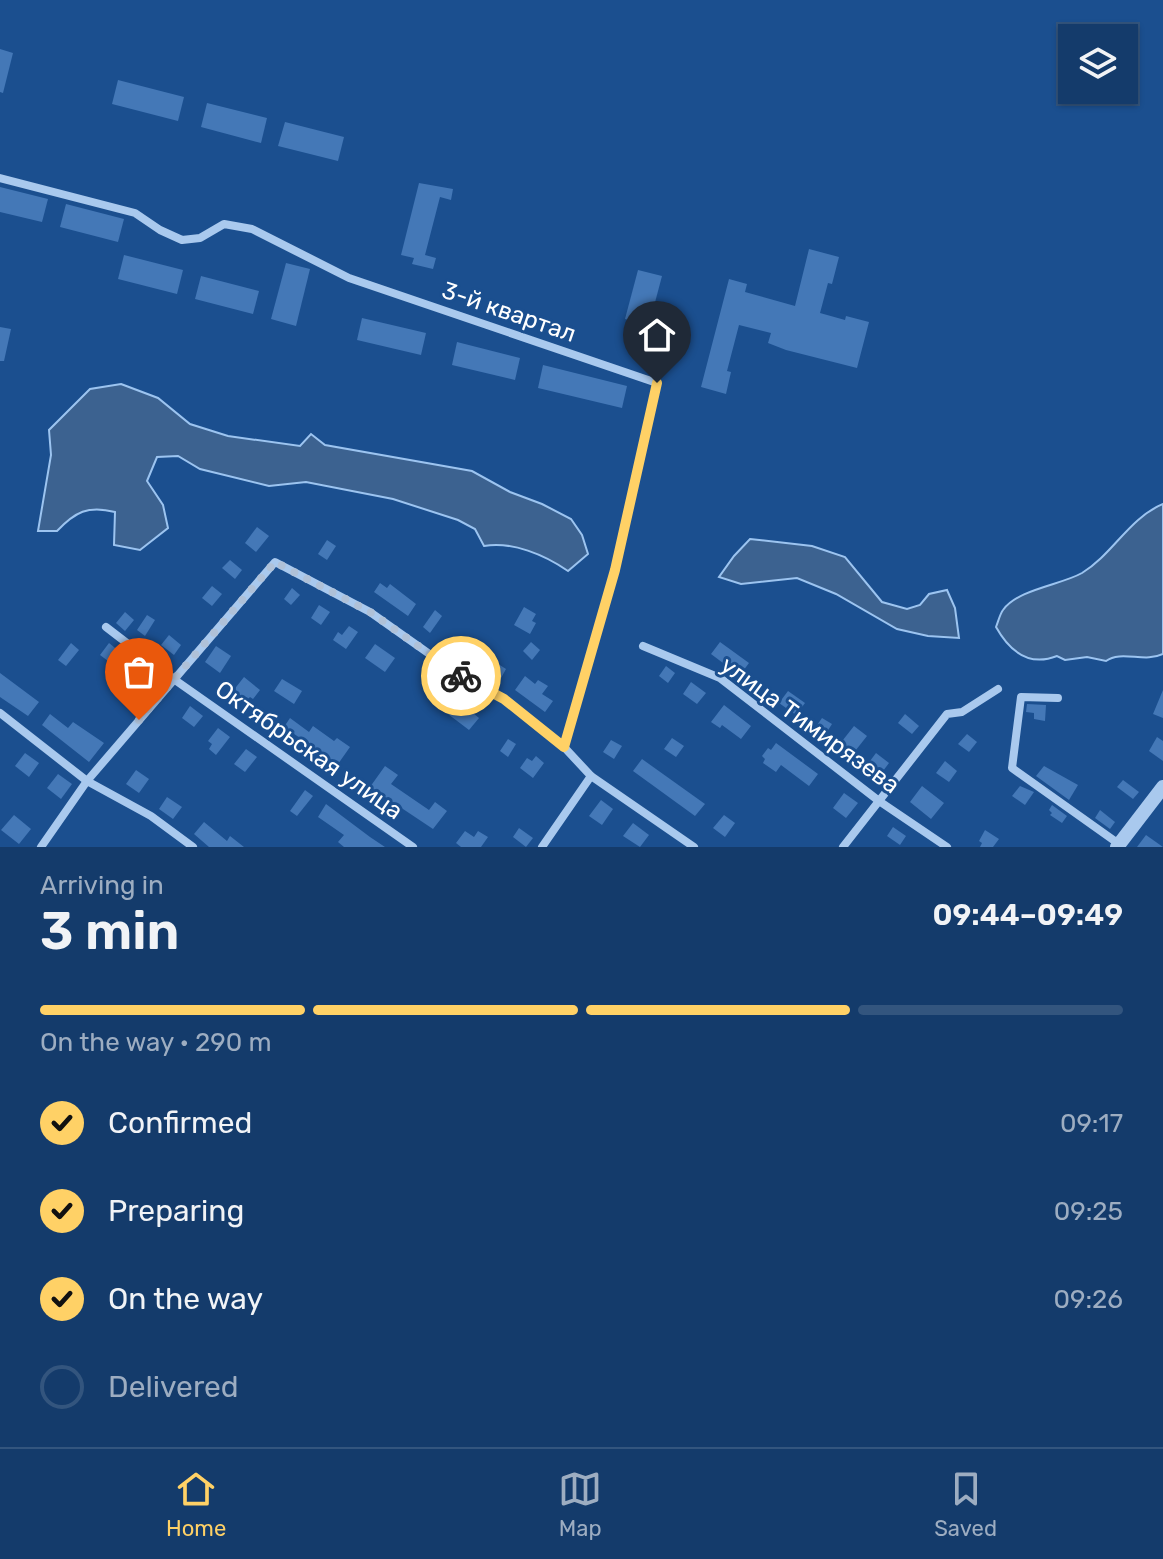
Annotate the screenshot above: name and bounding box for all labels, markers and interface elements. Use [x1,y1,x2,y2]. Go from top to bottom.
map controls [1058,24,1138,104]
button: layers [1058,24,1138,104]
street label: 3-й квартал [438,276,580,348]
pin [623,301,691,383]
icon: home [635,313,679,357]
courier [421,636,501,716]
pin [105,638,173,720]
icon: bag [117,650,161,694]
street label: улица Тимирязева [715,651,905,799]
icon: bike [439,654,483,698]
street label: Октябрьская улица [210,675,408,825]
text: Arriving in [40,870,164,901]
text: 09:44–09:49 [932,897,1123,933]
text: 3 min [40,900,179,962]
text: On the way · 290 m [40,1027,272,1058]
icon: check [40,1101,84,1145]
text: Confirmed [108,1105,252,1141]
text: 09:17 [1060,1108,1123,1139]
icon: check [40,1189,84,1233]
text: Preparing [108,1193,244,1229]
text: 09:25 [1054,1196,1123,1227]
icon: check [40,1277,84,1321]
text: On the way [108,1281,263,1317]
text: 09:26 [1053,1284,1123,1315]
text: Delivered [108,1369,239,1405]
tab: Home [166,1467,226,1542]
tab: Map [558,1467,602,1542]
tab: Saved [934,1467,997,1542]

